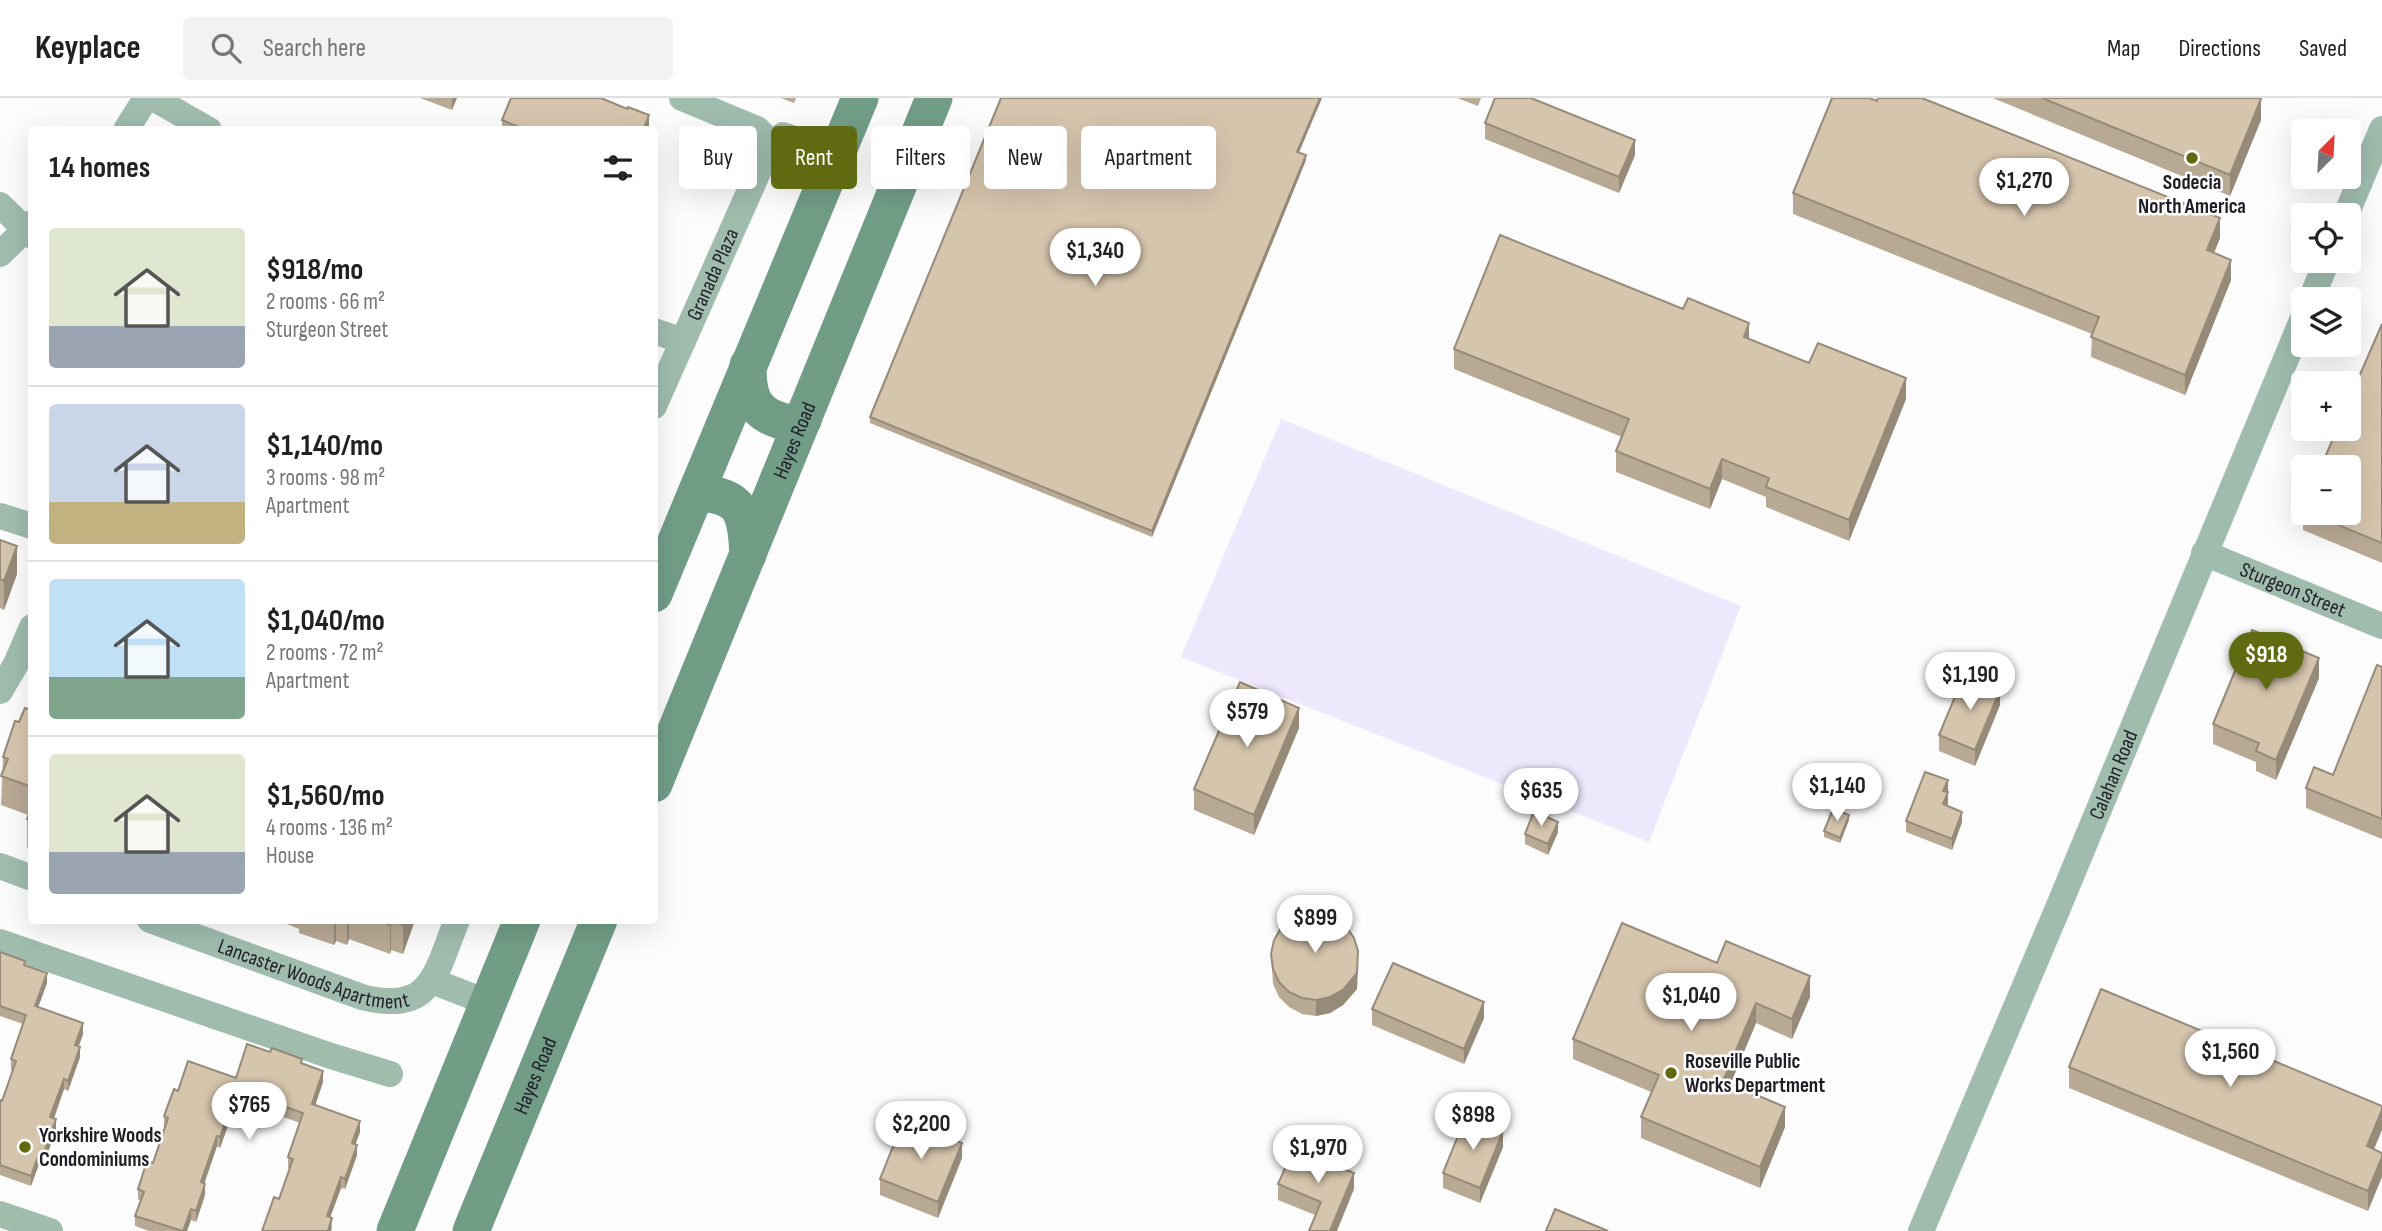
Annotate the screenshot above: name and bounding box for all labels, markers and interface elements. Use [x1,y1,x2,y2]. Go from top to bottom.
search box [183,17,673,80]
text: Keyplace [35,28,141,68]
icon: search [207,29,245,67]
text: Search here [263,33,366,64]
text: Map [2107,34,2140,63]
text: Directions [2178,34,2261,63]
text: Saved [2299,34,2347,63]
north arrow [2291,119,2361,189]
map controls [2291,119,2361,525]
chip: Buy [679,126,757,189]
chip: Rent [771,126,857,189]
chip: Filters [871,126,970,189]
chip: New [984,126,1067,189]
chip: Apartment [1081,126,1216,189]
icon: filters [599,149,637,187]
text: 14 homes [49,150,150,186]
marker: Sodecia North America [2184,150,2200,166]
pin: $1,270 [1967,158,2081,218]
text: $1,270 [1995,167,2053,195]
place label: Sodecia North America [2138,170,2246,219]
button: locate [2291,203,2361,273]
street label: Granada Plaza [682,225,744,325]
pin: $1,340 [1038,228,1152,288]
text: $1,340 [1066,237,1124,265]
text: $918/mo [266,252,363,288]
icon: home [105,256,189,340]
button: layers [2291,287,2361,357]
text: 2 rooms · 66 m² [266,288,385,316]
text: Sturgeon Street [266,316,388,344]
button: + [2291,371,2361,441]
street label: Hayes Road [768,399,822,483]
text: $1,140/mo [266,428,383,464]
icon: home [105,432,189,516]
button: − [2291,455,2361,525]
text: 3 rooms · 98 m² [266,464,385,492]
text: Apartment [266,492,350,520]
street label: Sturgeon Street [2236,557,2349,623]
text: $1,040/mo [266,603,385,639]
icon: home [105,607,189,691]
pin: $918 [2225,632,2307,692]
text: 2 rooms · 72 m² [266,639,384,667]
text: $918 [2245,641,2287,669]
pin: $1,190 [1913,652,2027,712]
text: $1,190 [1941,661,1999,689]
text: Apartment [266,667,350,695]
pin: $579 [1206,690,1288,749]
text: $579 [1226,698,1268,726]
street label: Calahan Road [2084,727,2143,823]
pin: $1,140 [1780,764,1894,823]
pin: $635 [1500,768,1582,828]
text: $1,140 [1808,772,1866,800]
text: $635 [1520,777,1563,805]
text: $1,560/mo [266,778,385,814]
icon: home [105,782,189,866]
text: 4 rooms · 136 m² [266,814,393,842]
text: House [266,842,314,870]
pin: $899 [1274,896,1356,955]
text: $899 [1293,904,1337,932]
street label: Lancaster Woods Apartment [214,934,412,1014]
pin: $1,040 [1634,974,1748,1033]
text: $1,040 [1661,982,1721,1010]
pin: $1,560 [2173,1030,2287,1089]
street label: Hayes Road [508,1034,562,1118]
text: $1,560 [2201,1038,2259,1066]
place label: Roseville Public Works Department [1685,1049,1825,1098]
marker: Roseville Public Works Department [1663,1065,1679,1081]
pin: $765 [208,1082,290,1142]
text: $765 [228,1091,270,1119]
pin: $898 [1432,1093,1514,1152]
text: $898 [1451,1101,1495,1129]
pin: $2,200 [864,1102,978,1161]
text: $2,200 [891,1110,951,1138]
place label: Yorkshire Woods Condominiums [39,1123,162,1172]
pin: $1,970 [1261,1126,1375,1185]
text: $1,970 [1289,1134,1347,1162]
marker: Yorkshire Woods Condominiums [17,1139,33,1155]

